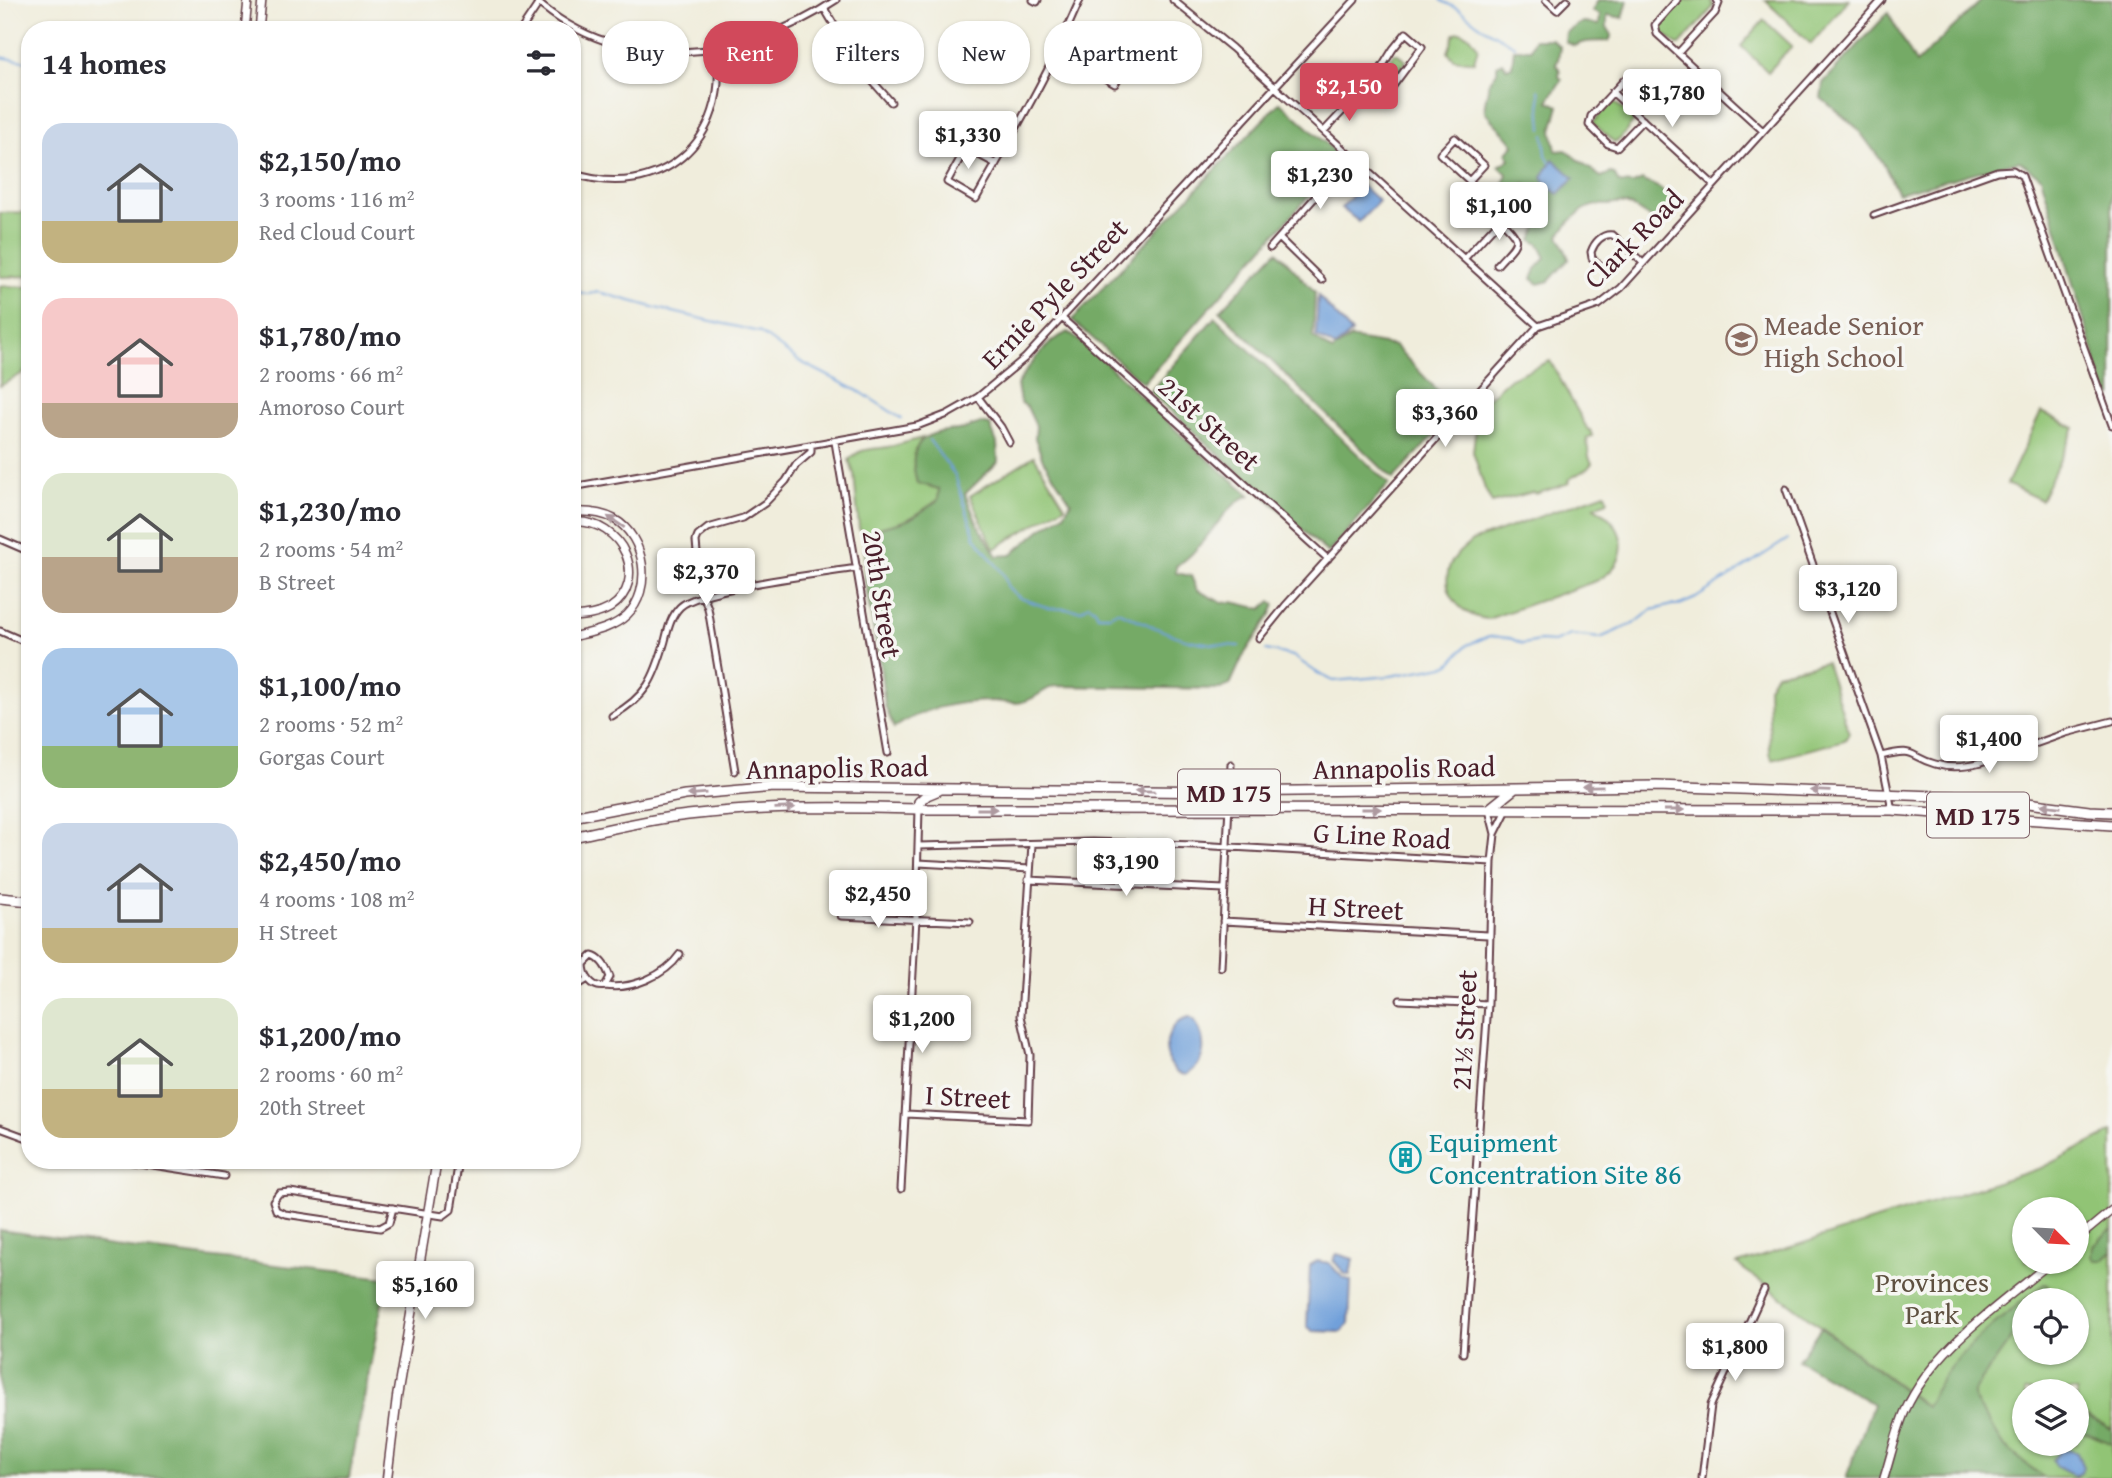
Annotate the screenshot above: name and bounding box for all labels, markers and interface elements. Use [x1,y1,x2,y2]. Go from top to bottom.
chip: Buy [602,21,689,84]
chip: Rent [703,21,798,84]
chip: Filters [812,21,924,84]
chip: New [938,21,1030,84]
chip: Apartment [1044,21,1202,84]
text: 14 homes [42,41,167,85]
icon: filters [522,44,560,82]
pin: $2,150 [1292,64,1406,123]
text: $2,150 [1316,69,1382,102]
pin: $1,780 [1615,69,1729,129]
text: $1,780 [1639,75,1705,108]
pin: $1,330 [911,111,1025,171]
text: $1,330 [935,117,1001,150]
text: $2,150/mo [259,138,401,182]
icon: home [98,151,182,235]
pin: $1,230 [1263,152,1377,211]
text: $1,230 [1287,157,1353,190]
street label: Clark Road [1574,179,1692,297]
text: 3 rooms · 116 m² [259,182,414,215]
pin: $1,100 [1442,182,1556,242]
text: $1,100 [1466,188,1532,221]
street label: Ernie Pyle Street [971,208,1137,378]
text: Red Cloud Court [259,215,415,248]
place label: Meade Senior High School [1764,304,1924,377]
text: $1,780/mo [259,313,401,357]
school or university icon: Meade Senior High School [1724,323,1758,357]
icon: home [98,326,182,410]
text: 2 rooms · 66 m² [259,357,403,390]
street label: 21st Street [1150,366,1270,480]
text: Amoroso Court [259,390,405,423]
pin: $3,360 [1388,390,1502,449]
text: $3,360 [1412,395,1478,428]
text: $1,230/mo [259,488,401,532]
icon: home [98,501,182,585]
one-way arrow [606,516,626,529]
street label: 20th Street [853,527,913,661]
text: 2 rooms · 54 m² [259,532,403,565]
pin: $2,370 [649,548,763,608]
text: $2,370 [673,554,739,587]
text: B Street [259,565,335,598]
pin: $3,120 [1791,566,1905,625]
text: $3,120 [1815,571,1881,604]
text: $1,100/mo [259,663,401,707]
icon: home [98,676,182,760]
text: 2 rooms · 52 m² [259,707,403,740]
pin: $1,400 [1932,716,2046,775]
text: $1,400 [1956,721,2022,754]
text: Gorgas Court [259,740,385,773]
street label: Annapolis Road [745,745,929,789]
street label: Annapolis Road [1312,745,1496,789]
road number: MD 175 [1178,770,1280,814]
one-way arrow [1582,781,1604,793]
one-way arrow [1134,785,1156,796]
one-way arrow [1809,786,1831,797]
one-way arrow [686,789,708,800]
road number: MD 175 [1927,792,2029,838]
one-way arrow [2040,801,2062,812]
one-way arrow [774,803,796,814]
one-way arrow [977,803,999,815]
one-way arrow [1360,803,1382,815]
one-way arrow [1663,804,1685,816]
street label: G Line Road [1312,811,1452,859]
text: $2,450/mo [259,838,401,882]
pin: $3,190 [1069,838,1183,898]
text: $3,190 [1093,844,1159,877]
icon: home [98,851,182,935]
pin: $2,450 [821,870,935,930]
text: $2,450 [845,876,911,909]
text: 4 rooms · 108 m² [259,882,414,915]
street label: H Street [1307,884,1405,930]
text: H Street [259,915,338,948]
street label: 21½ Street [1439,969,1487,1091]
pin: $1,200 [865,996,979,1055]
text: $1,200 [889,1001,955,1034]
text: $1,200/mo [259,1013,401,1057]
icon: home [98,1026,182,1110]
text: 2 rooms · 60 m² [259,1057,403,1090]
street label: I Street [924,1073,1012,1119]
text: 20th Street [259,1090,365,1123]
place label: Equipment Concentration Site 86 [1429,1121,1682,1194]
building icon: Equipment Concentration Site 86 [1389,1140,1423,1174]
north arrow [2012,1197,2090,1274]
map controls [2012,1197,2089,1456]
park label: Provinces Park [1875,1261,1989,1334]
pin: $5,160 [368,1262,482,1321]
text: $5,160 [392,1267,458,1300]
button: locate [2012,1288,2089,1365]
pin: $1,800 [1678,1324,1792,1383]
text: $1,800 [1702,1329,1768,1362]
button: layers [2012,1379,2089,1456]

